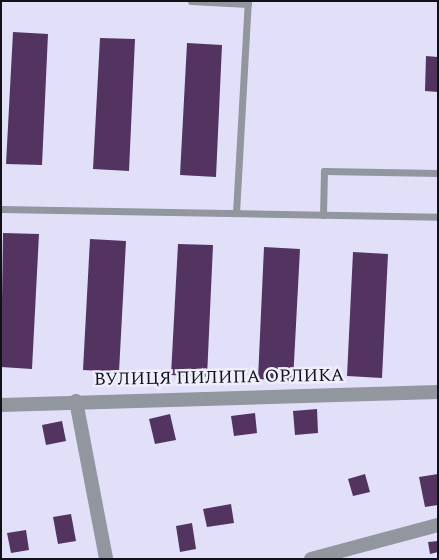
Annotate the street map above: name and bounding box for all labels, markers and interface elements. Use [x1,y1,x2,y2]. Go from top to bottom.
street label: ВУЛИЦЯ ПИЛИПА ОРЛИКА [94,365,344,391]

